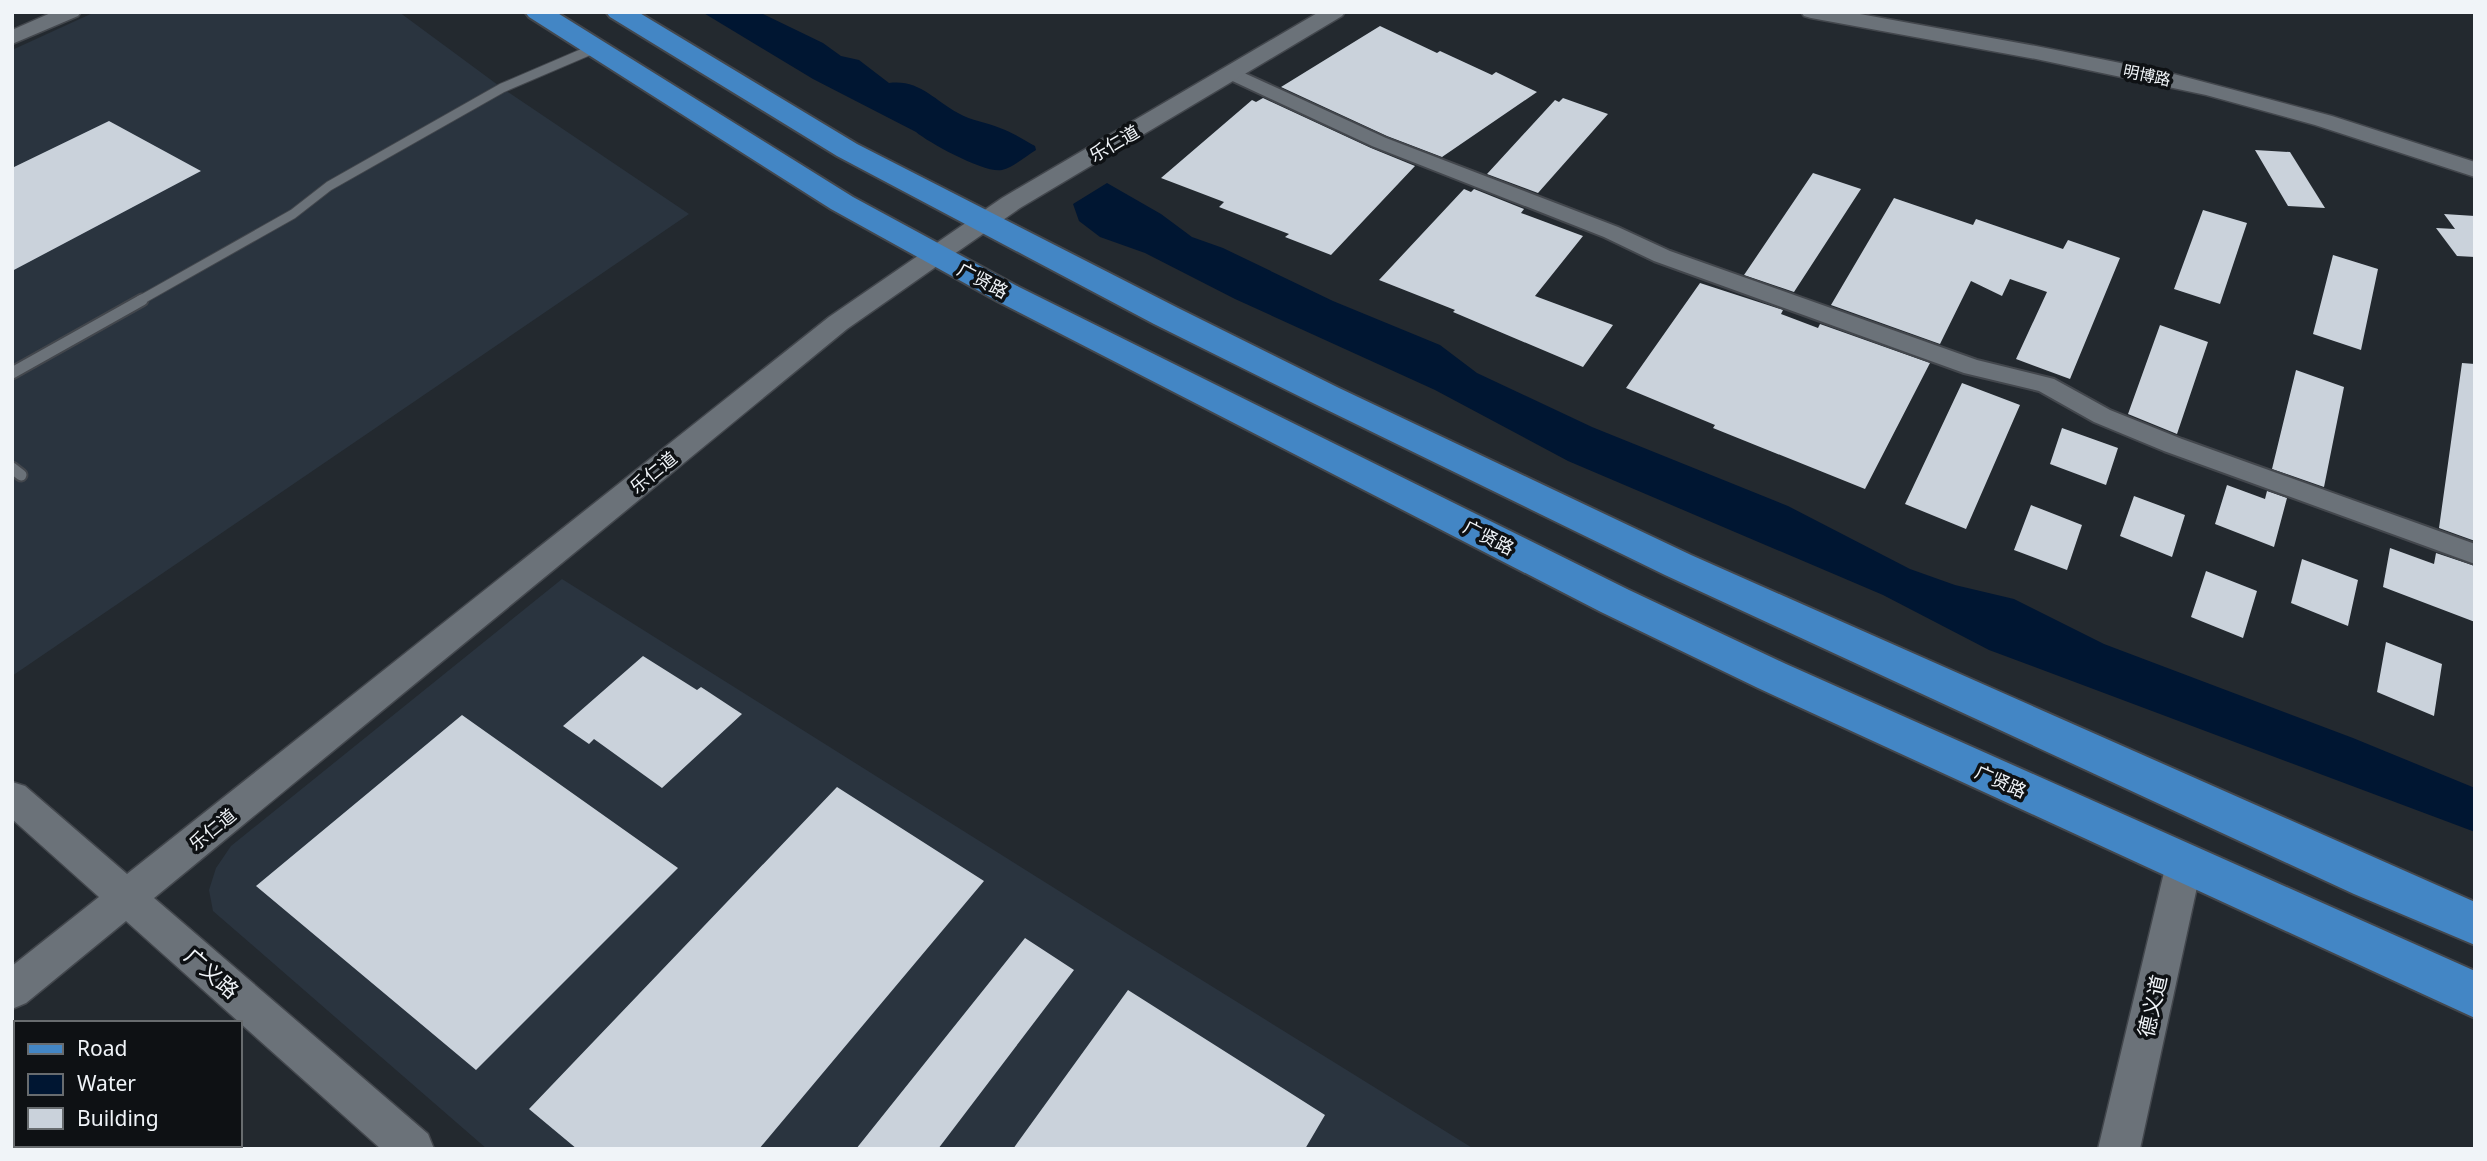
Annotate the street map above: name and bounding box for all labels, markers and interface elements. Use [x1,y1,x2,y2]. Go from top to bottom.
street label: 明博路 [2121,59,2173,91]
street label: 乐仁道 [1085,119,1143,167]
street label: 广贤路 [954,257,1012,303]
street label: 乐仁道 [624,446,682,498]
street label: 广贤路 [1459,514,1519,560]
street label: 广贤路 [1971,759,2031,803]
street label: 乐仁道 [183,803,241,855]
street label: 广义路 [179,942,245,1004]
street label: 德义道 [2131,972,2173,1040]
legend [14,1021,242,1147]
text: Road [77,1034,127,1062]
text: Water [77,1069,136,1097]
text: Building [77,1104,159,1132]

